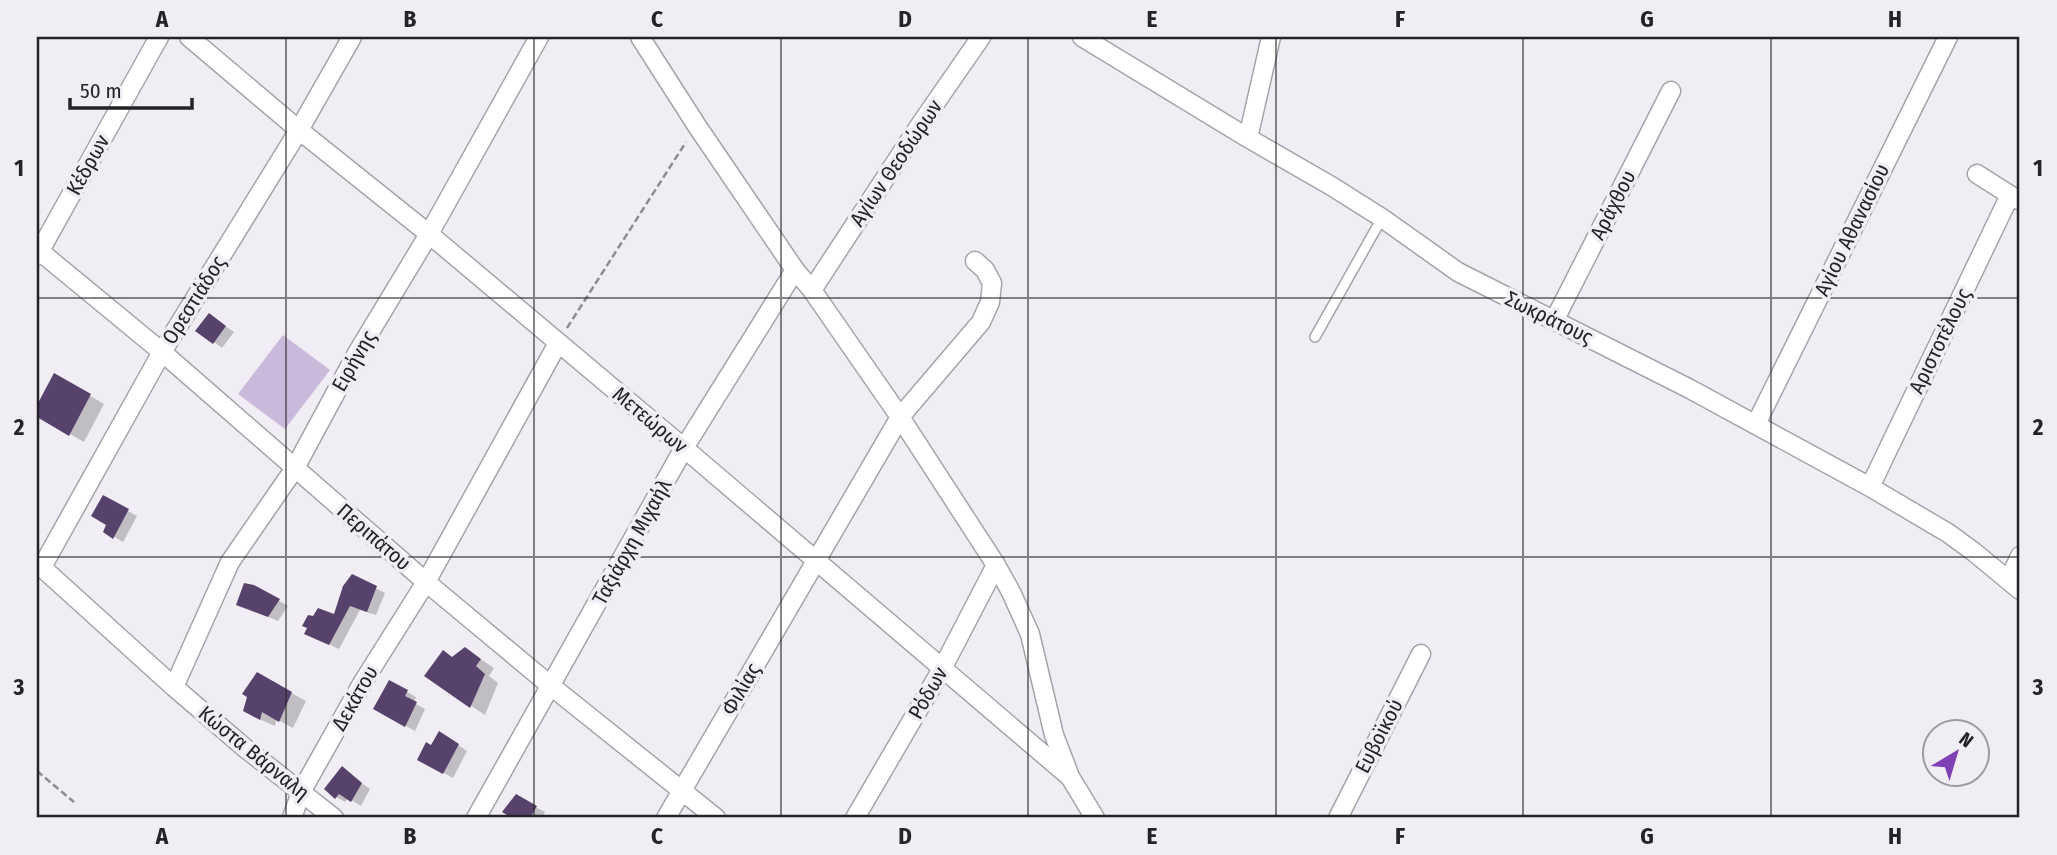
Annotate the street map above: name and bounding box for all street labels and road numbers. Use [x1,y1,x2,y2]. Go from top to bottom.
street label: Αγίων Θεοδώρων [844,95,948,231]
street label: Κέδρων [61,130,115,200]
street label: Αγίου Αθανασίου [1809,160,1895,300]
street label: Αράχθου [1584,166,1642,244]
street label: Ορεστιάδος [157,251,232,349]
street label: Αριστοτέλους [1903,284,1977,398]
street label: Σωκράτους [1501,286,1597,350]
street label: Ειρήνης [326,326,382,396]
street label: Μετεώρων [607,381,693,459]
street label: Ταξιάρχη Μιχαήλ [587,474,678,609]
street label: Περιπάτου [332,498,416,576]
street label: Φιλίας [716,658,766,719]
street label: Δεκάτου [326,661,384,735]
street label: Ρόδων [903,662,953,724]
street label: Ευβοϊκού [1349,695,1409,777]
street label: Κώστα Βάρναλη [193,700,315,806]

